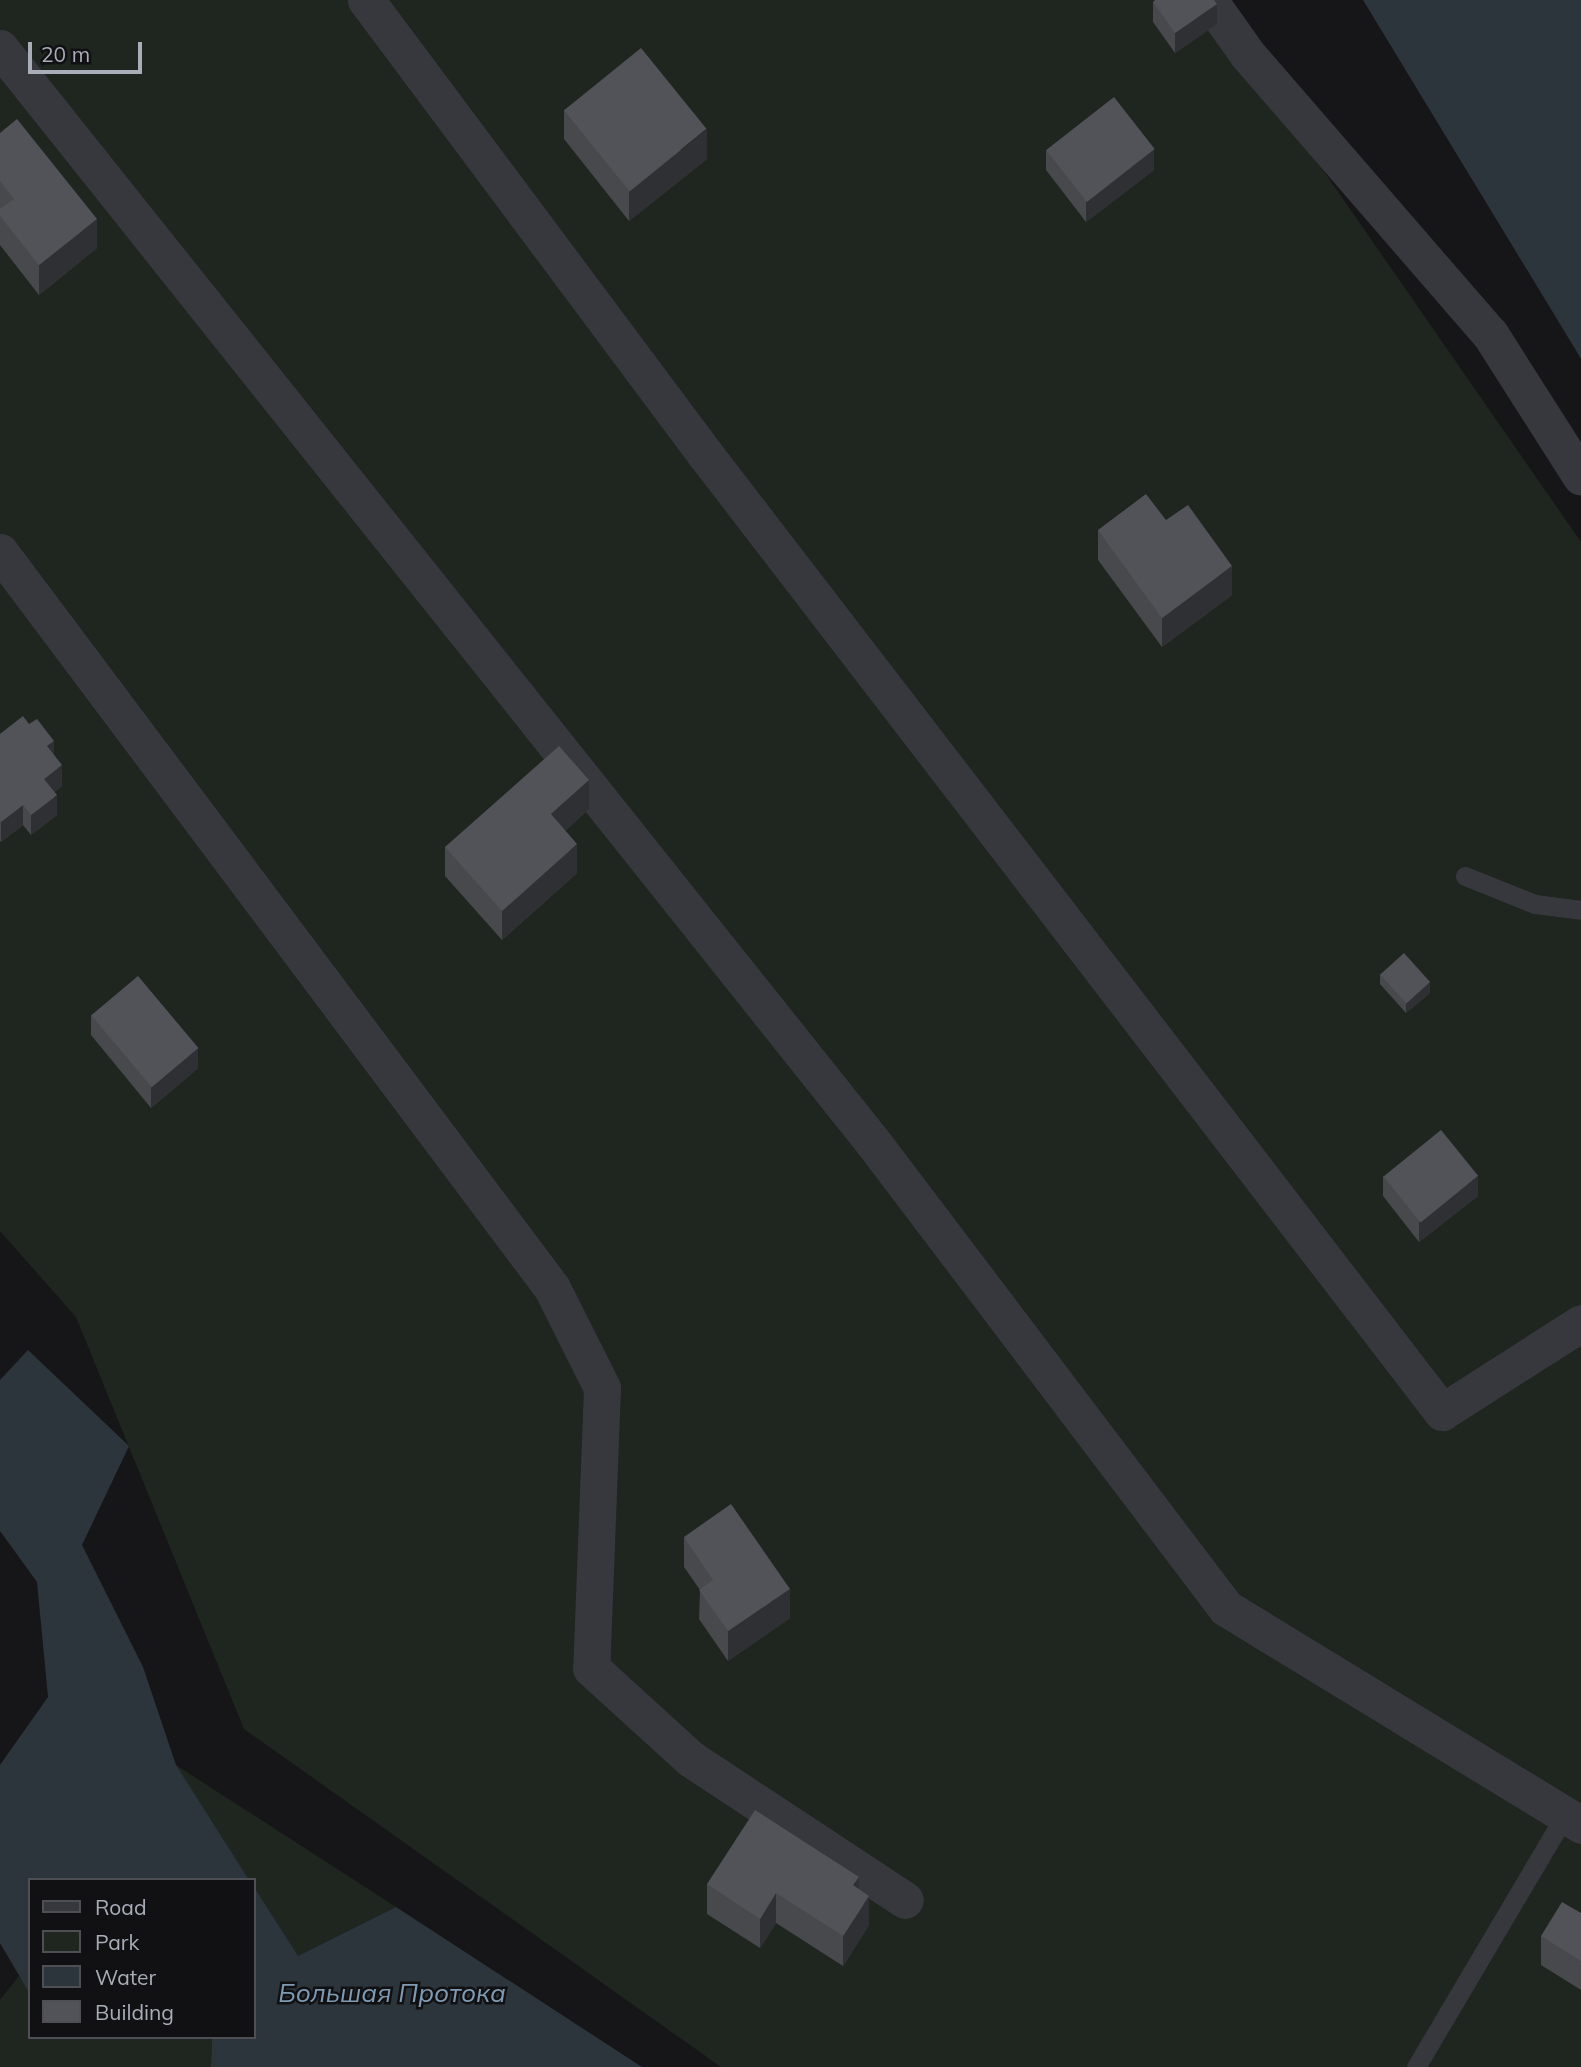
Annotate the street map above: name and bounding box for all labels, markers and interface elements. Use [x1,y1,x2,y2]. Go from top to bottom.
scale bar [32,28,145,72]
text: 20 m [41,41,90,67]
legend [28,1878,256,2039]
text: Road [95,1894,146,1920]
text: Park [95,1929,139,1955]
text: Water [95,1964,156,1990]
water label: Большая Протока [278,1977,506,2009]
text: Building [95,1999,174,2025]

